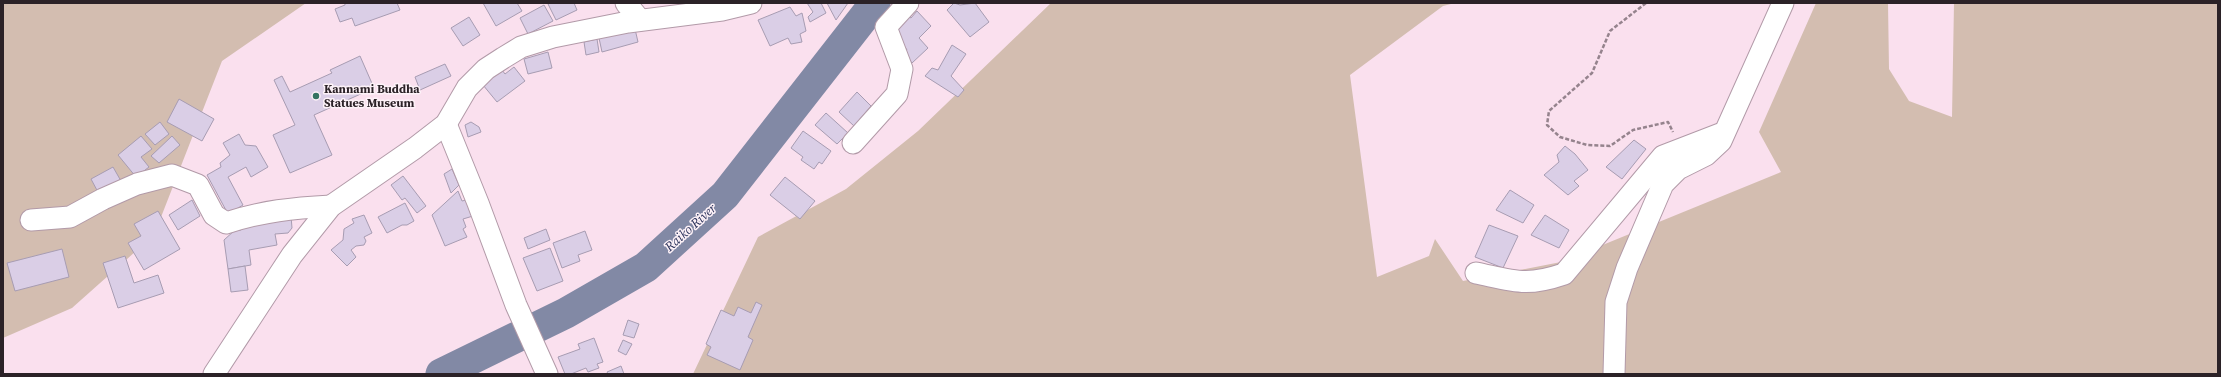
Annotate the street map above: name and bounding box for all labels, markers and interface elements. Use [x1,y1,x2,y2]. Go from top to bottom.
place label: Kannami Buddha Statues Museum [324,81,420,111]
marker: Kannami Buddha Statues Museum [311,91,321,101]
water label: Raiko River [660,199,720,256]

